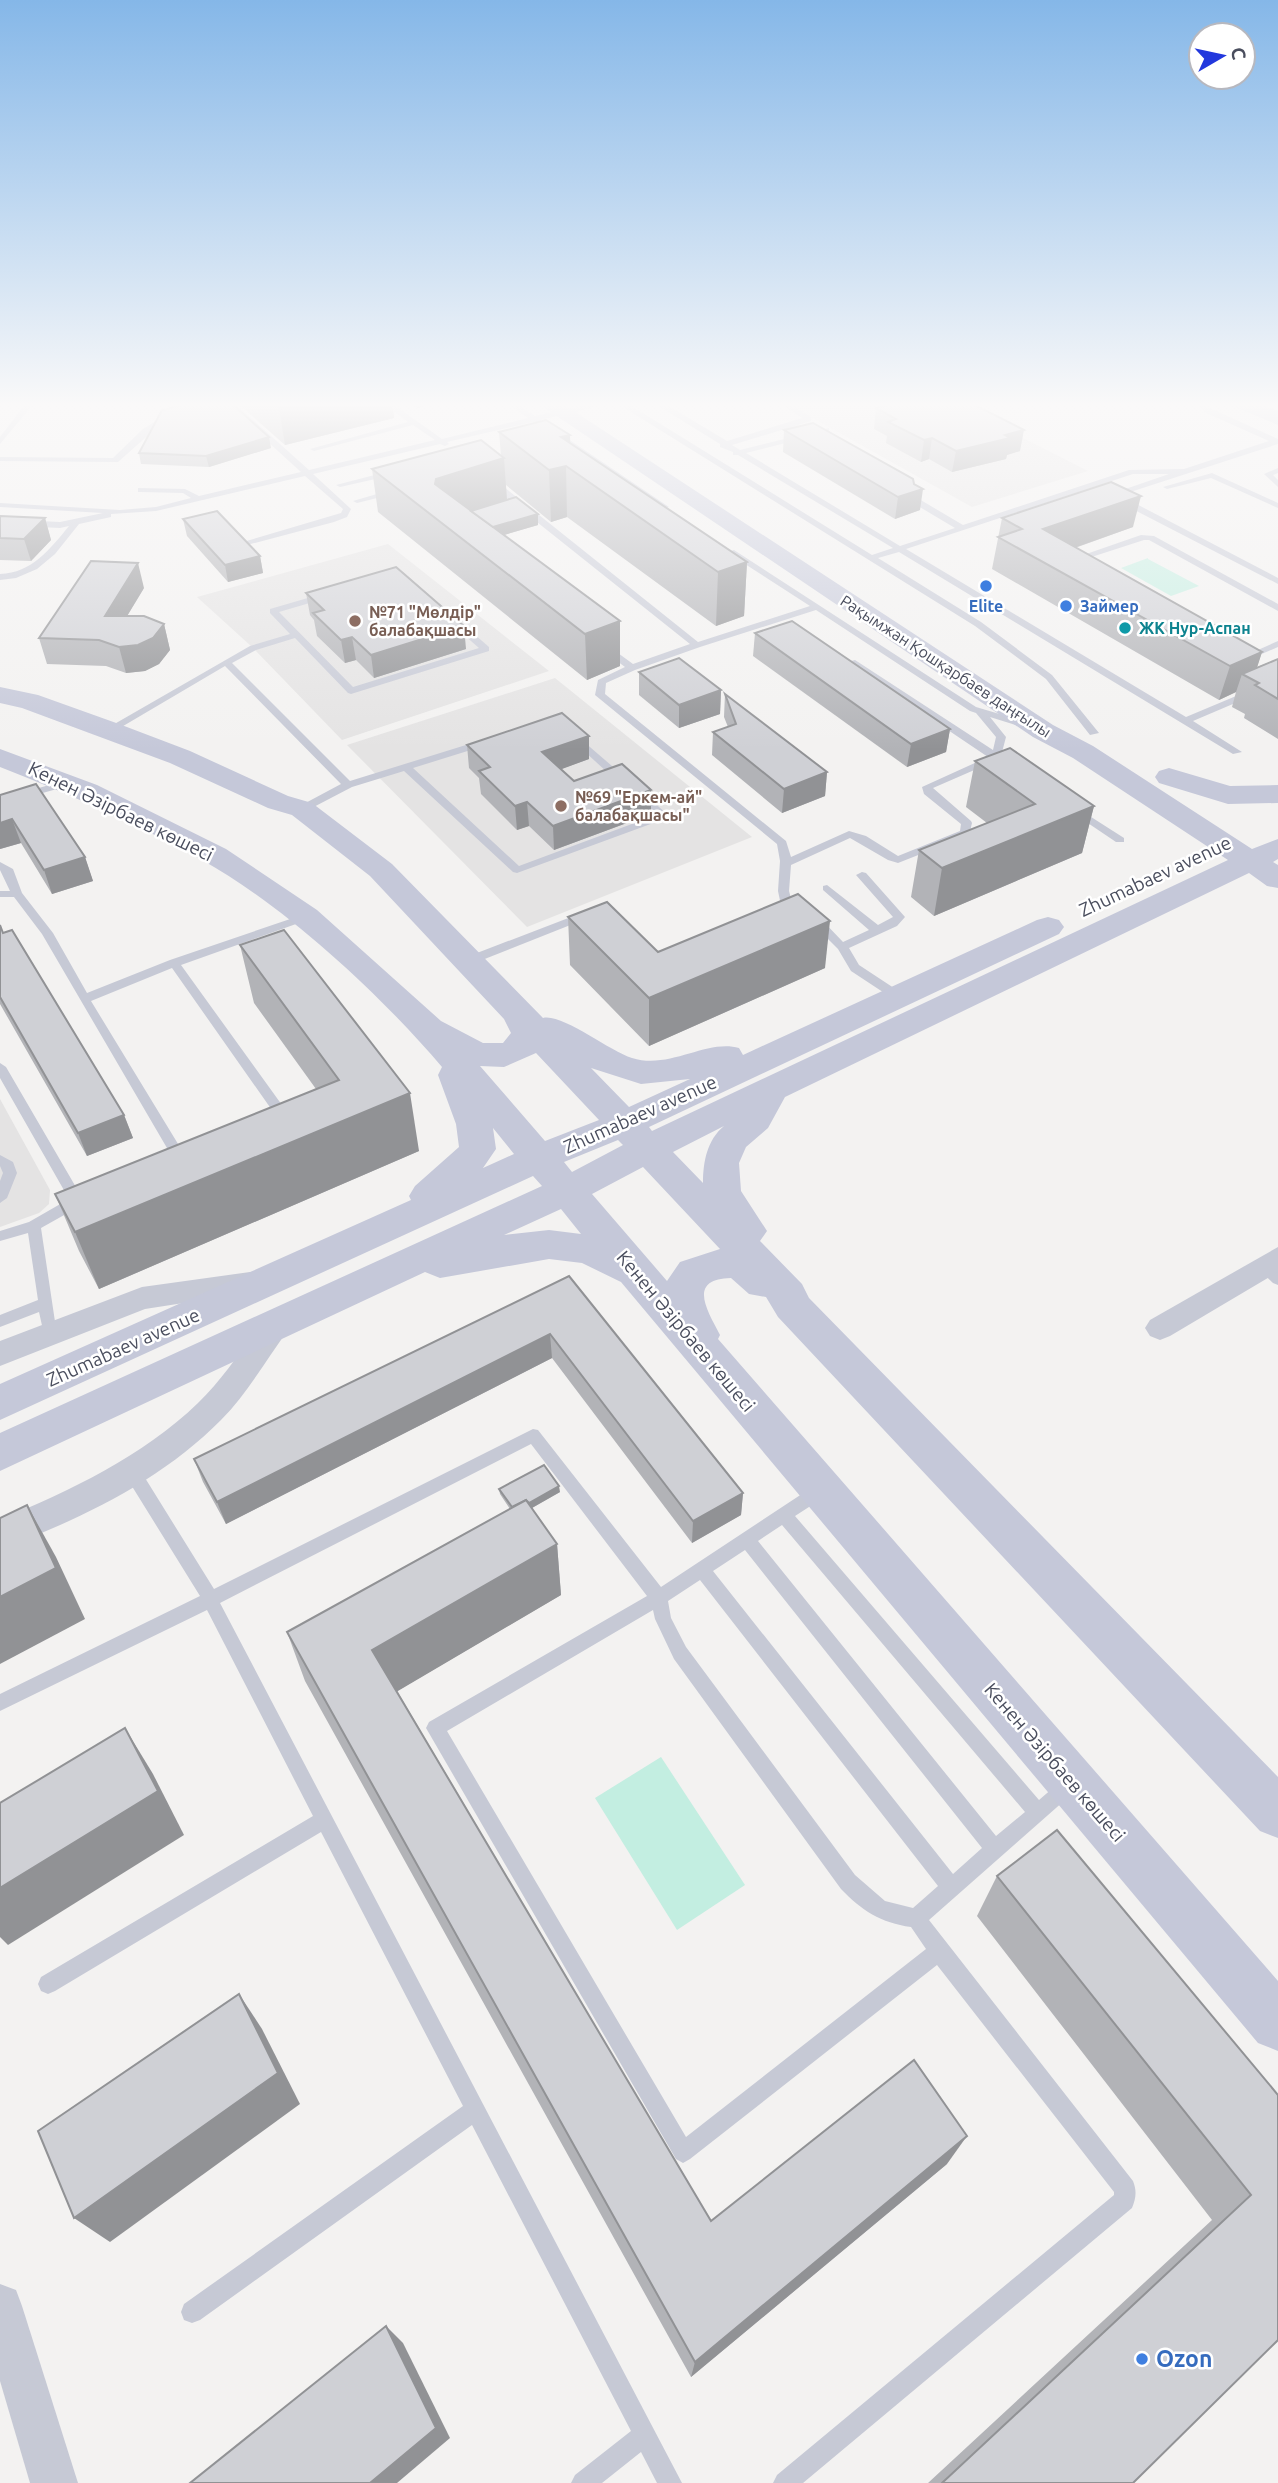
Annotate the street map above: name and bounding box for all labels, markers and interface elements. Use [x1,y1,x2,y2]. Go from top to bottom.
north arrow [1187,21,1257,91]
text: С [1227,46,1251,61]
marker: Elite [978,578,994,594]
street label: Рақымжан Қошқарбаев даңғылы [837,591,1055,741]
place label: Elite [969,597,1003,615]
place label: Займер [1080,597,1139,615]
marker: Займер [1058,598,1074,614]
place label: №71 "Мөлдір" балабақшасы [369,603,481,639]
marker: №71 "Мөлдір" балабақшасы [347,613,363,629]
place label: ЖК Нур-Аспан [1139,619,1251,637]
marker: ЖК Нур-Аспан [1117,620,1133,636]
street label: Кенен Әзірбаев көшесі [25,757,217,865]
place label: №69 "Еркем-ай" балабақшасы" [575,788,702,824]
marker: №69 "Еркем-ай" балабақшасы" [553,798,569,814]
street label: Zhumabaev avenue [1075,831,1235,921]
street label: Zhumabaev avenue [560,1070,720,1158]
street label: Кенен Әзірбаев көшесі [612,1246,760,1416]
street label: Zhumabaev avenue [43,1303,203,1391]
street label: Кенен Әзірбаев көшесі [980,1678,1130,1846]
place label: Ozon [1156,2346,1212,2371]
marker: Ozon [1134,2351,1150,2367]

